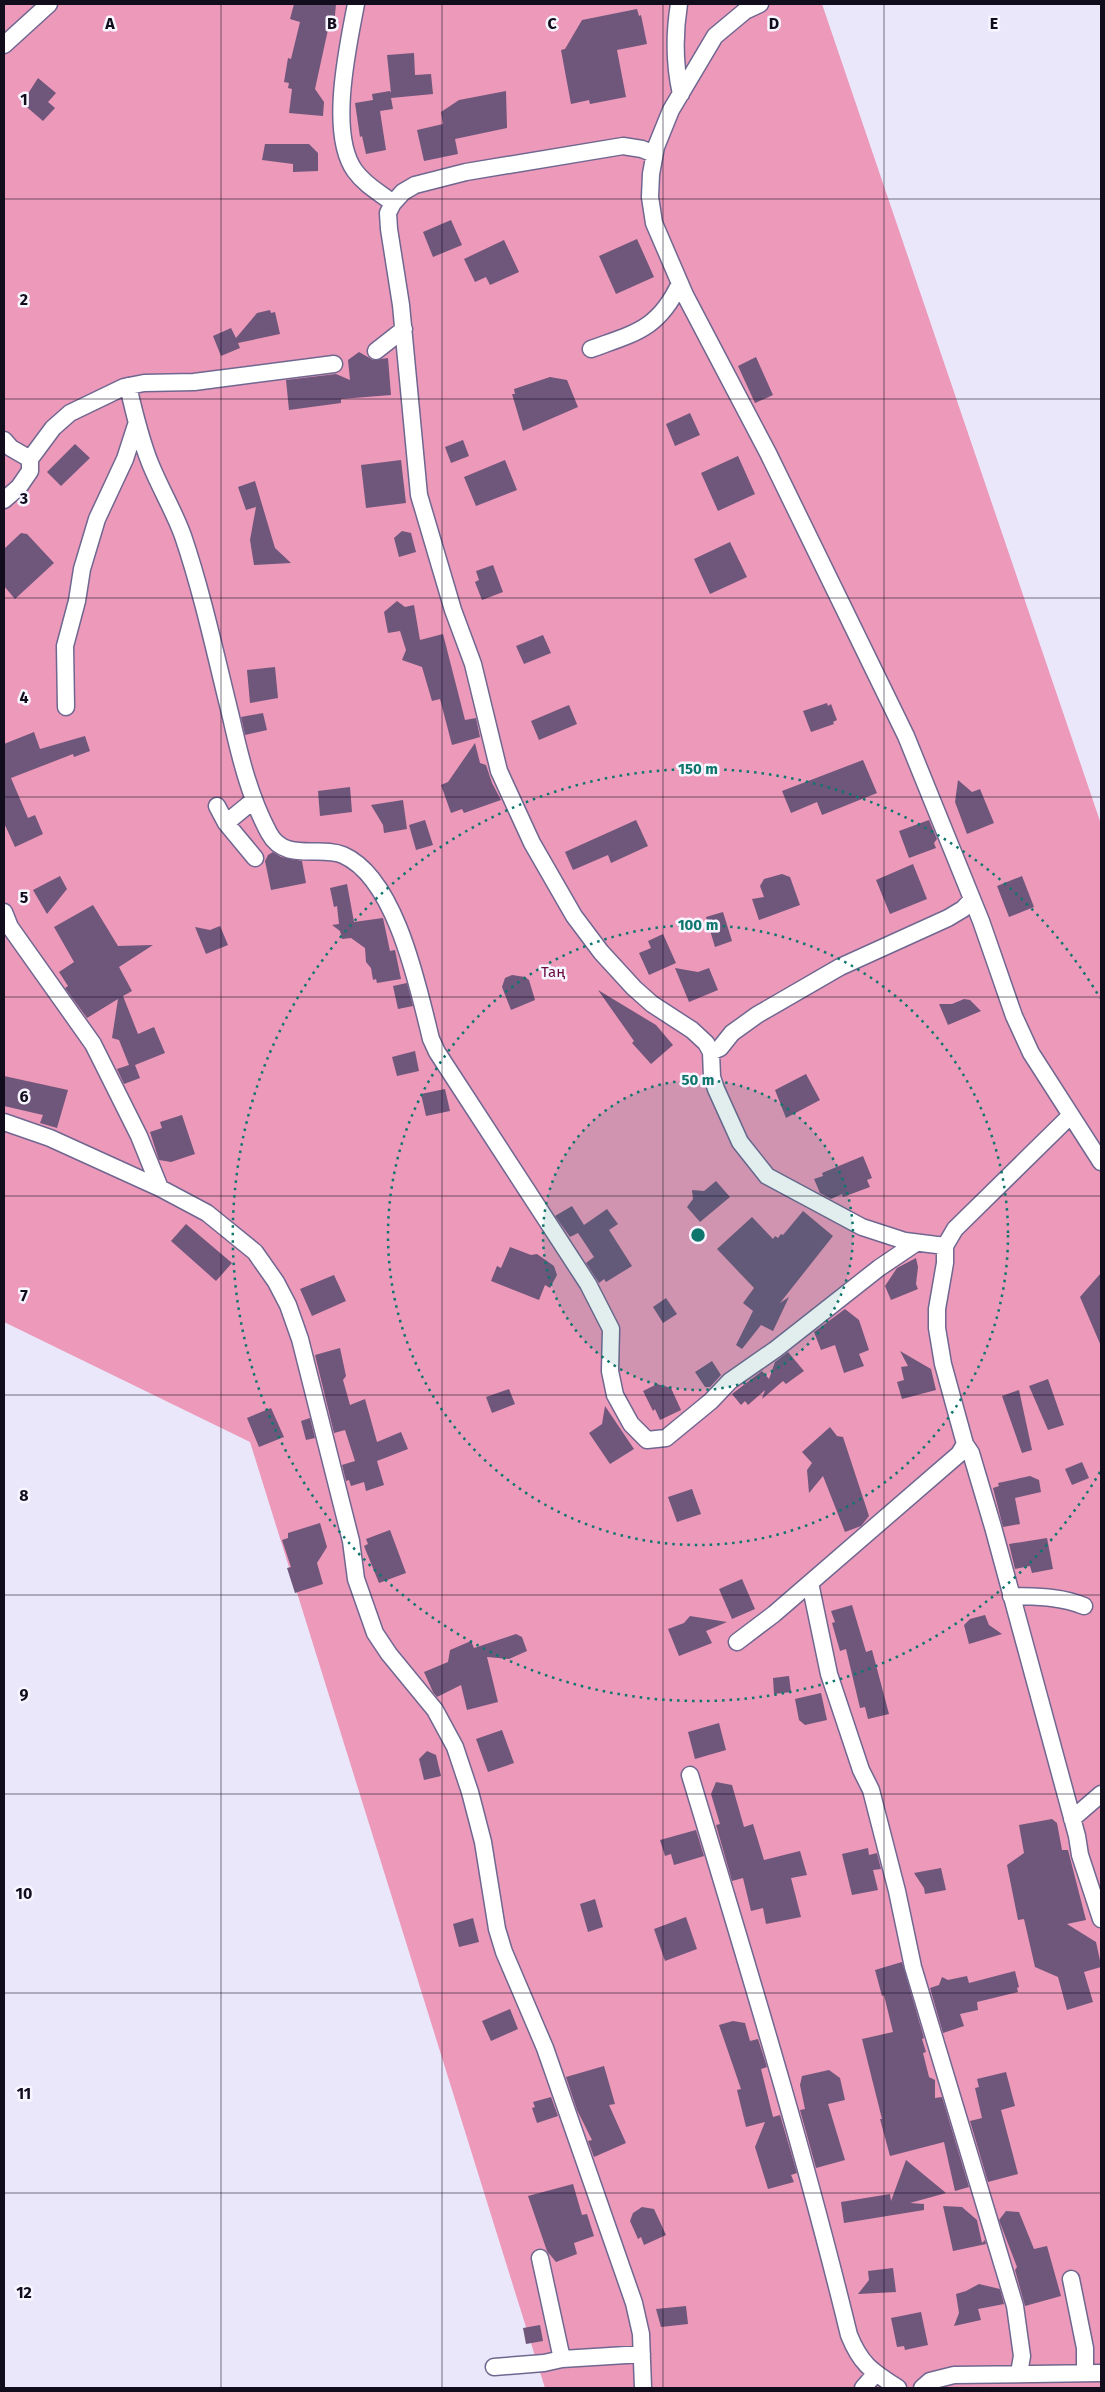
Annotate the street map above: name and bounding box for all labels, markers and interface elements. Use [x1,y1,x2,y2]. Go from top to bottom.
text: A [104,14,115,33]
text: B [327,14,337,33]
text: C [547,14,557,33]
text: D [769,14,779,33]
text: E [990,14,998,33]
text: 1 [20,90,28,109]
text: 2 [20,290,28,309]
text: 3 [19,489,28,508]
text: 4 [19,688,29,707]
text: 150 m [678,760,718,778]
text: 5 [20,888,29,907]
text: 100 m [678,916,718,934]
park label: Таң [541,963,565,981]
text: 50 m [681,1071,715,1089]
text: 6 [19,1087,29,1106]
centre of rings [689,1226,707,1244]
text: 7 [20,1286,28,1305]
text: 8 [19,1486,29,1505]
text: 9 [20,1685,29,1704]
text: 10 [16,1884,32,1903]
text: 11 [17,2084,31,2103]
text: 12 [16,2283,32,2302]

